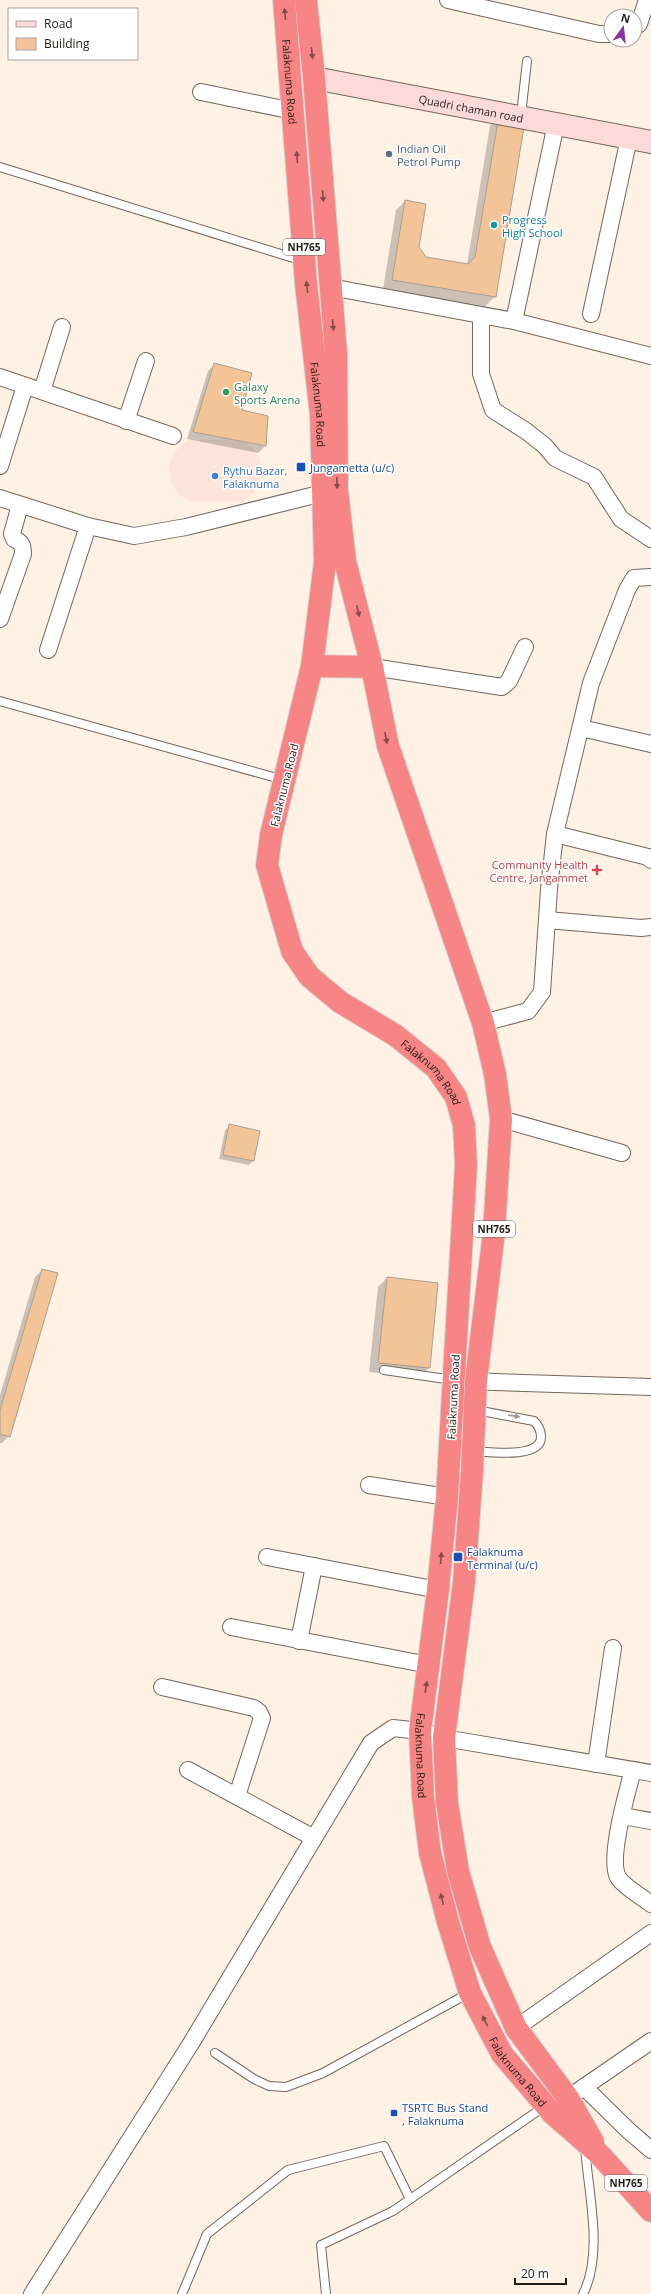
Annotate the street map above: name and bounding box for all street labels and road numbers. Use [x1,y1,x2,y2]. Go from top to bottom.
street label: Falaknuma Road [280,39,301,125]
street label: Quadri chaman road [418,91,525,125]
road number: NH765 [283,239,325,255]
street label: Falaknuma Road [307,361,329,447]
street label: Falaknuma Road [266,742,302,828]
street label: Falaknuma Road [398,1036,465,1106]
road number: NH765 [473,1221,515,1237]
street label: Falaknuma Road [443,1354,463,1440]
street label: Falaknuma Road [412,1712,431,1799]
street label: Falaknuma Road [487,2034,551,2109]
road number: NH765 [605,2175,647,2191]

